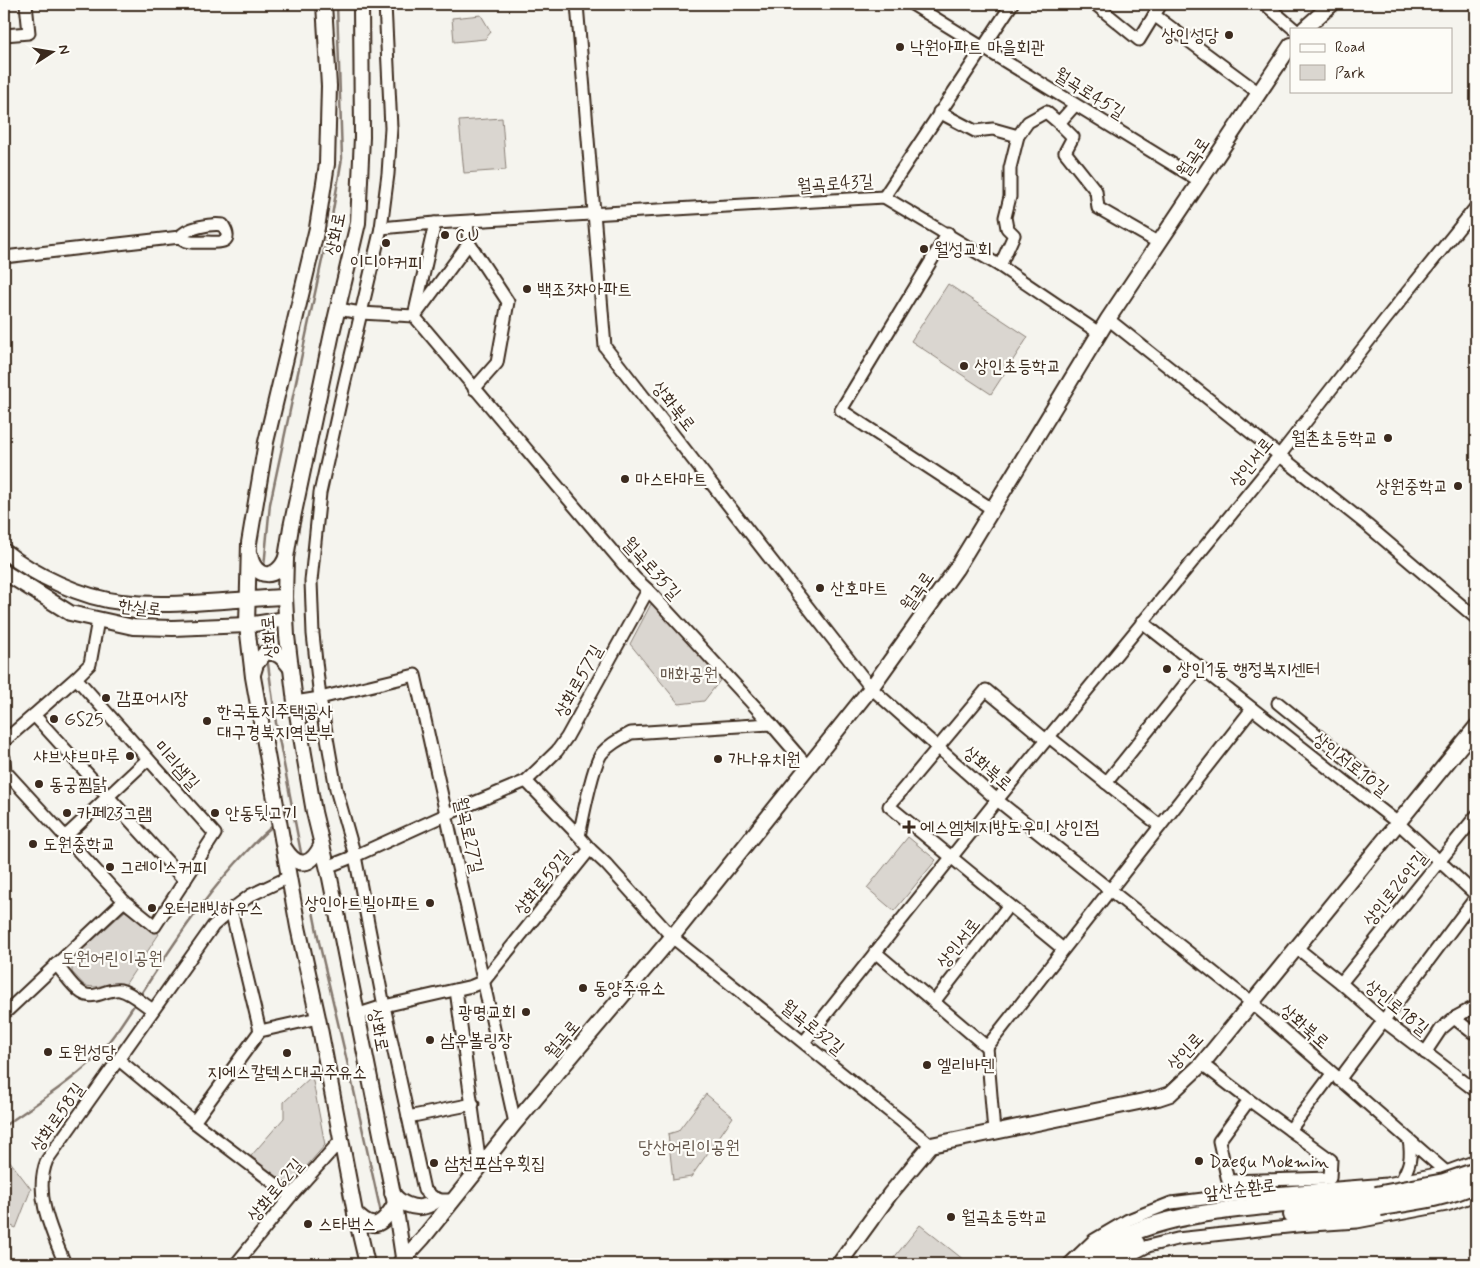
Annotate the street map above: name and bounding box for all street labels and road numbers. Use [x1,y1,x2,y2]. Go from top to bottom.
street label: 월곡로45길 [1050,63,1130,125]
street label: 월곡로 [1172,133,1216,182]
street label: 월곡로43길 [796,169,875,199]
street label: 상화로 [320,211,352,258]
street label: 상화북로 [646,376,701,437]
street label: 상인서로 [1224,433,1279,493]
street label: 월곡로35길 [617,532,686,606]
street label: 월곡로 [896,567,940,616]
street label: 한실로 [117,594,163,622]
street label: 상화로 [256,614,284,660]
street label: 상화로57길 [549,640,609,722]
street label: 상인서로10길 [1307,727,1394,802]
street label: 미리샘길 [148,736,205,796]
street label: 상화북로 [958,741,1017,797]
street label: 월곡로27길 [448,795,489,876]
street label: 상화로59길 [509,845,577,920]
street label: 상인로26안길 [1358,846,1434,931]
street label: 상인서로 [931,913,986,974]
street label: 상인로18길 [1359,974,1434,1041]
street label: 월곡로32길 [776,995,849,1061]
street label: 상화북로 [1275,999,1334,1055]
street label: 상화로 [362,1007,394,1054]
street label: 월곡로 [540,1015,586,1064]
street label: 상인로 [1162,1028,1209,1076]
street label: 상화로58길 [25,1078,91,1157]
street label: 상화로62길 [242,1153,310,1227]
street label: 앞산순환로 [1203,1174,1278,1206]

